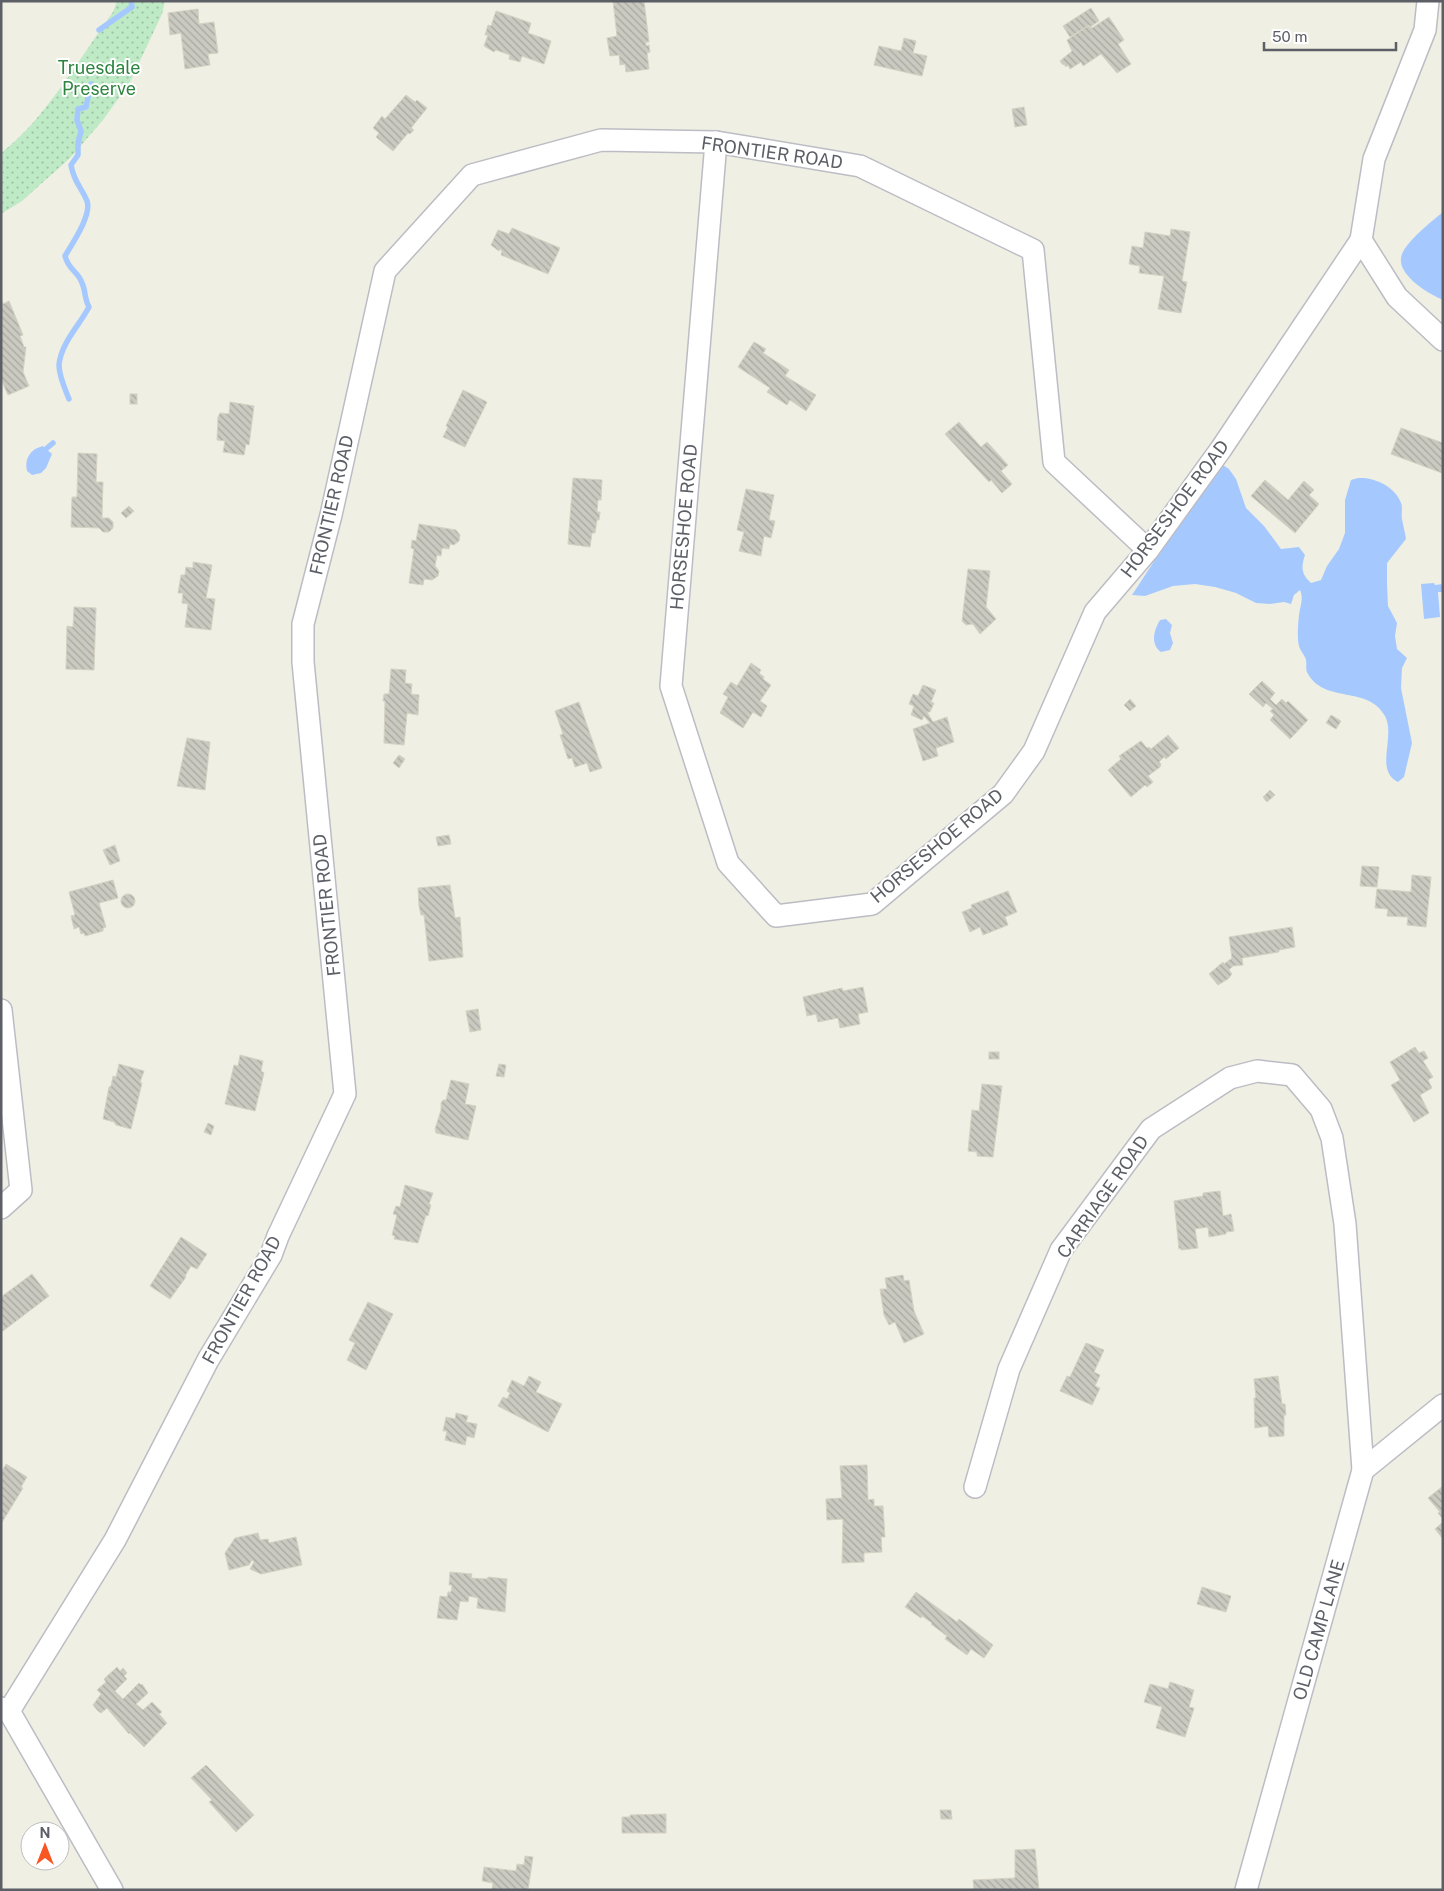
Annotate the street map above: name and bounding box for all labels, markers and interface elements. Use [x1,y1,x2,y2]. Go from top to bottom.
scale bar [1264,20,1396,52]
text: 50 m [1272,28,1307,45]
park label: Truesdale Preserve [58,57,140,99]
street label: FRONTIER ROAD [700,132,844,173]
street label: FRONTIER ROAD [305,433,358,577]
street label: HORSESHOE ROAD [1116,436,1233,581]
street label: HORSESHOE ROAD [666,443,701,611]
street label: HORSESHOE ROAD [866,784,1007,907]
street label: FRONTIER ROAD [309,833,344,977]
street label: CARRIAGE ROAD [1052,1131,1153,1262]
street label: FRONTIER ROAD [198,1232,285,1367]
street label: OLD CAMP LANE [1288,1557,1349,1703]
north arrow [20,1821,70,1871]
text: N [40,1825,50,1841]

